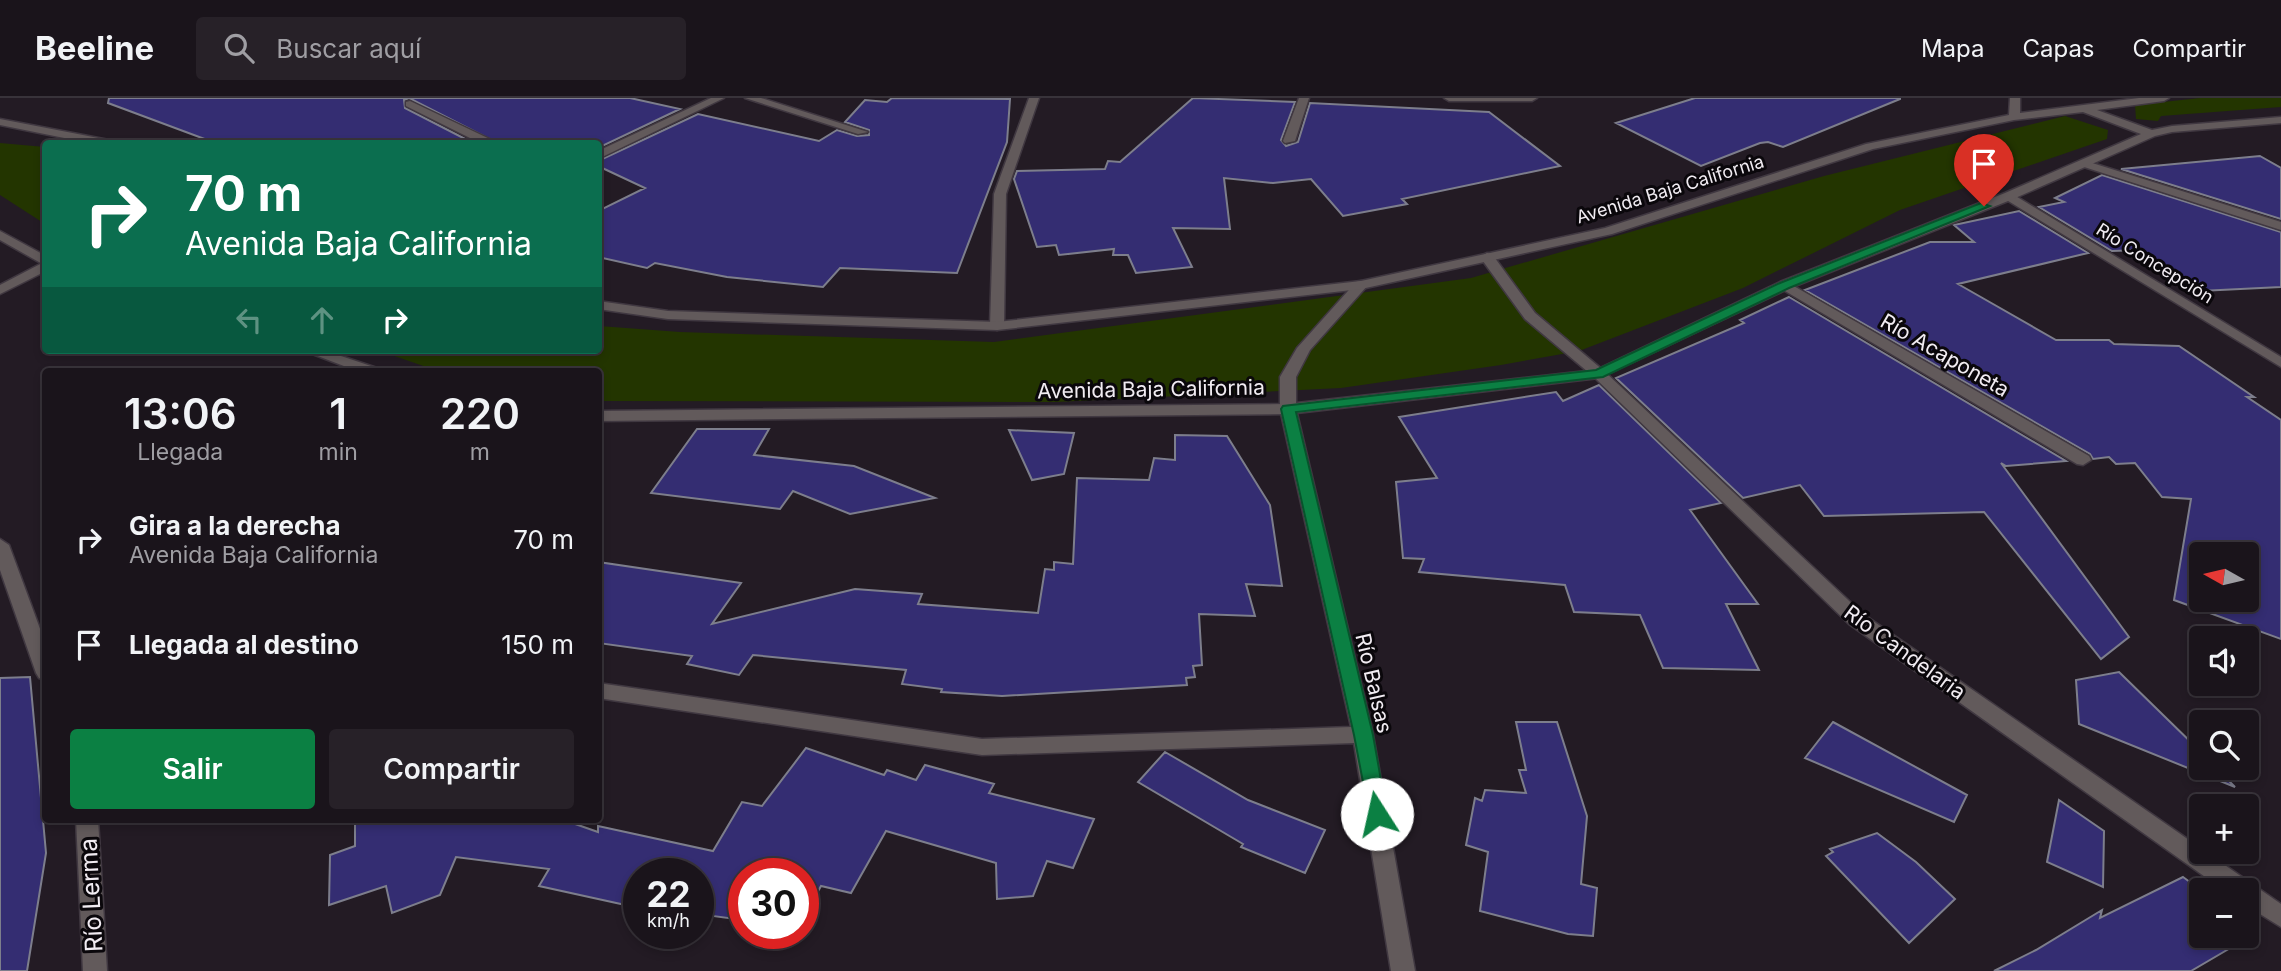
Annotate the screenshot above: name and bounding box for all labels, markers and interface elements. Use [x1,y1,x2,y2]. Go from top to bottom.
search box [196,17,686,80]
text: Beeline [35,28,154,68]
icon: search [220,29,258,67]
text: Buscar aquí [276,33,421,64]
text: Mapa [1921,34,1984,63]
text: Capas [2022,34,2095,63]
text: Compartir [2133,34,2246,63]
pin [1954,134,2014,206]
icon: arrive [1965,145,2003,183]
street label: Avenida Baja California [1574,150,1766,228]
text: 70 m [185,164,302,223]
icon: right [70,168,161,259]
street label: Río Concepción [2093,219,2217,307]
text: Avenida Baja California [185,224,532,263]
icon: left [230,301,268,339]
icon: ahead [303,301,341,339]
icon: right [376,301,414,339]
street label: Río Acaponeta [1876,308,2014,402]
street label: Avenida Baja California [1037,375,1265,403]
text: 13:06 [124,388,237,439]
text: 1 [329,388,347,439]
text: 220 [440,388,520,439]
text: Llegada [137,438,223,466]
text: min [319,438,358,466]
text: m [470,438,490,466]
text: Gira a la derecha [129,510,341,541]
icon: right [70,521,108,559]
text: 70 m [513,524,574,555]
text: Avenida Baja California [129,541,378,569]
north arrow [2189,542,2259,612]
map controls [2189,542,2259,948]
street label: Río Candelaria [1840,600,1970,704]
icon: arrive [70,626,108,664]
button: sound [2189,626,2259,696]
text: Llegada al destino [129,629,359,660]
text: 150 m [501,629,574,660]
street label: Río Balsas [1350,631,1398,735]
button: search [2189,710,2259,780]
button: Salir [70,729,315,809]
button: Compartir [329,729,574,809]
position arrow [1340,777,1414,851]
button: + [2189,794,2259,864]
street label: Río Lerma [74,837,108,953]
speed limit sign: 30 [728,858,819,949]
text: 22 [646,873,691,915]
button: − [2189,878,2259,948]
text: km/h [647,910,690,931]

